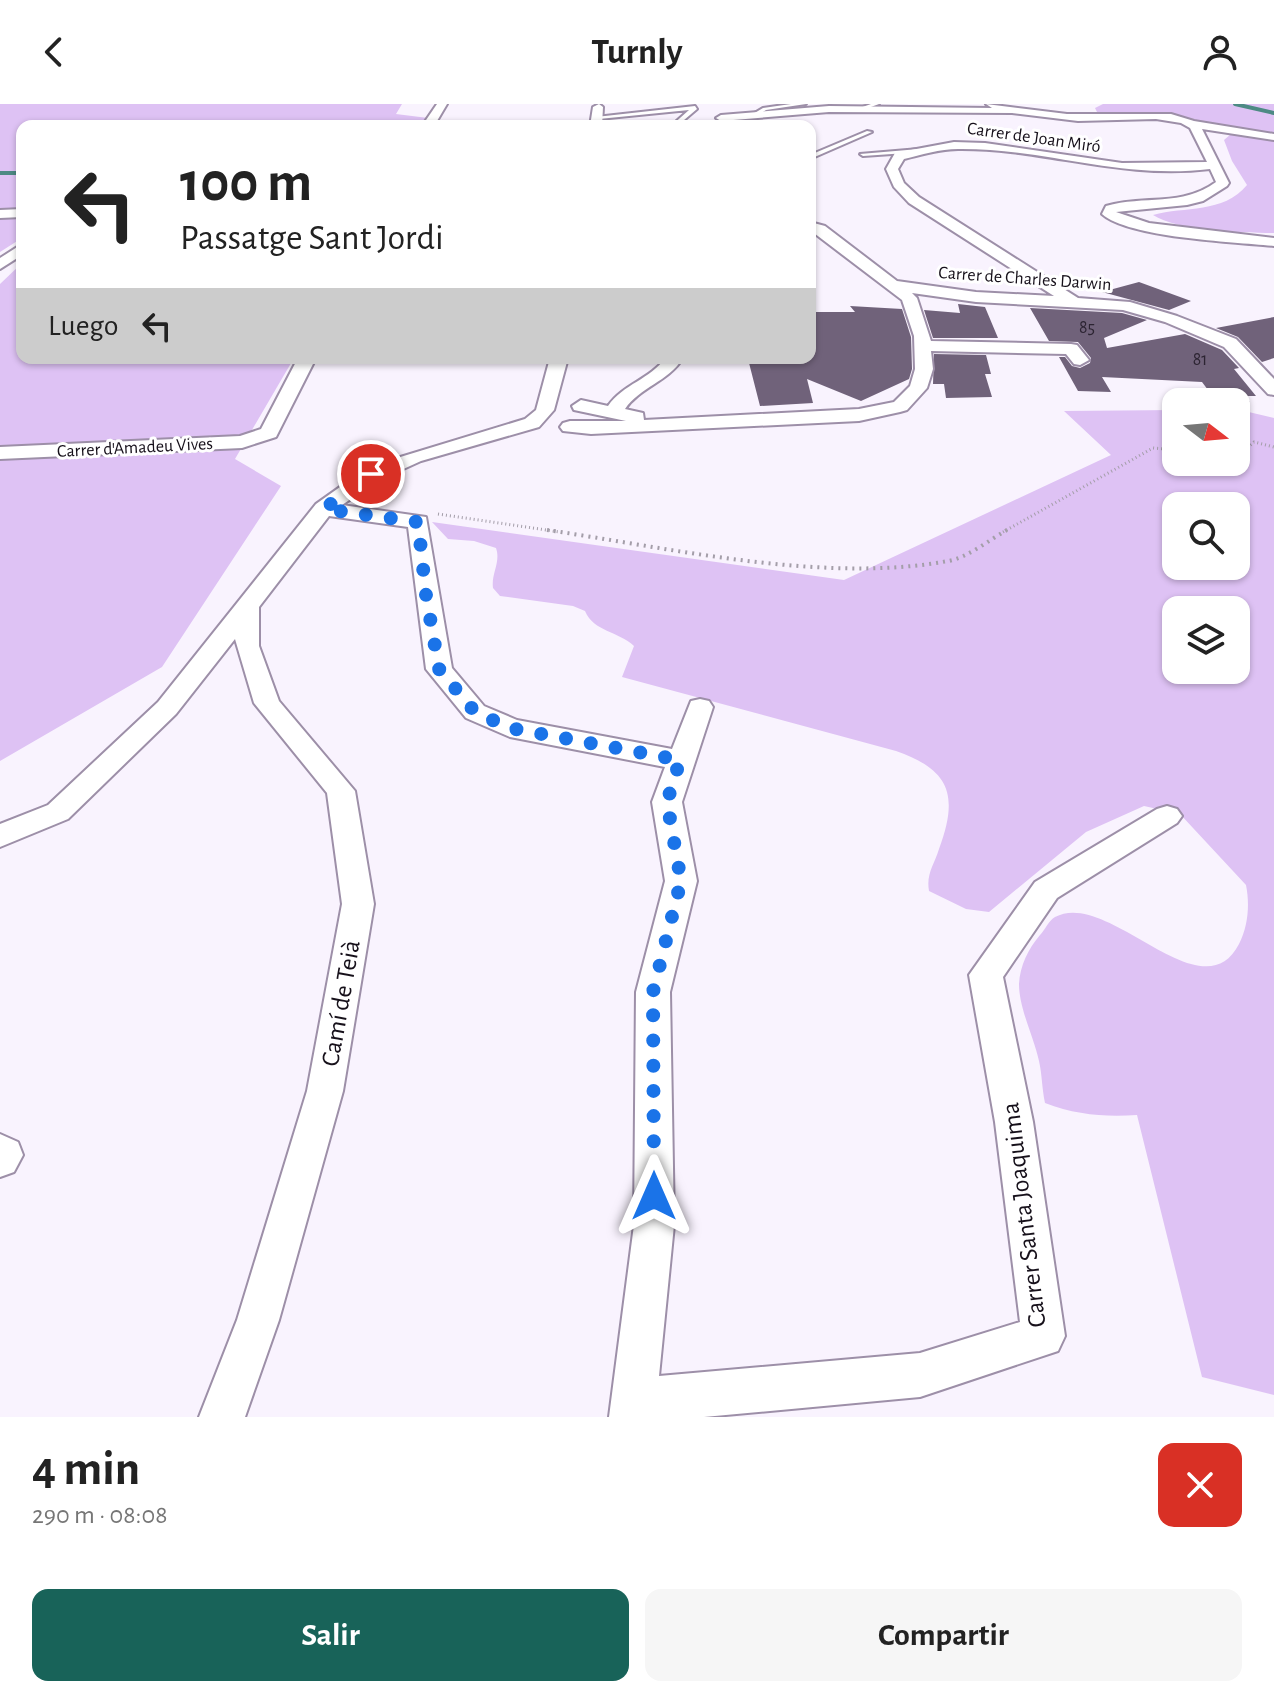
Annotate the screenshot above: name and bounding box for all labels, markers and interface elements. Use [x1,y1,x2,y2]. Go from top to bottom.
icon: back [32,30,76,74]
icon: person [1198,30,1242,74]
text: Turnly [591,34,683,70]
street label: Carrer de Joan Miró [966,120,1102,156]
icon: left [48,152,152,256]
text: 100 m [180,155,312,211]
text: Passatge Sant Jordi [180,220,444,256]
street label: Carrer de Charles Darwin [938,264,1112,294]
icon: left [135,304,179,348]
text: Luego [48,311,119,341]
house number: 85 [1079,319,1095,337]
house number: 81 [1193,351,1207,369]
north arrow [1162,388,1250,476]
map controls [1162,388,1250,684]
street label: Carrer d'Amadeu Vives [57,435,213,461]
pin [337,440,405,508]
icon: arrive [349,452,393,496]
button: search [1162,492,1250,580]
button: layers [1162,596,1250,684]
street label: Camí de Teià [317,938,365,1068]
street label: Carrer Santa Joaquima [997,1101,1051,1329]
position arrow [612,1154,696,1238]
button: close [1158,1443,1242,1527]
text: 4 min [32,1446,140,1494]
text: 290 m · 08:08 [32,1502,167,1528]
button: Salir [32,1589,629,1681]
button: Compartir [645,1589,1242,1681]

